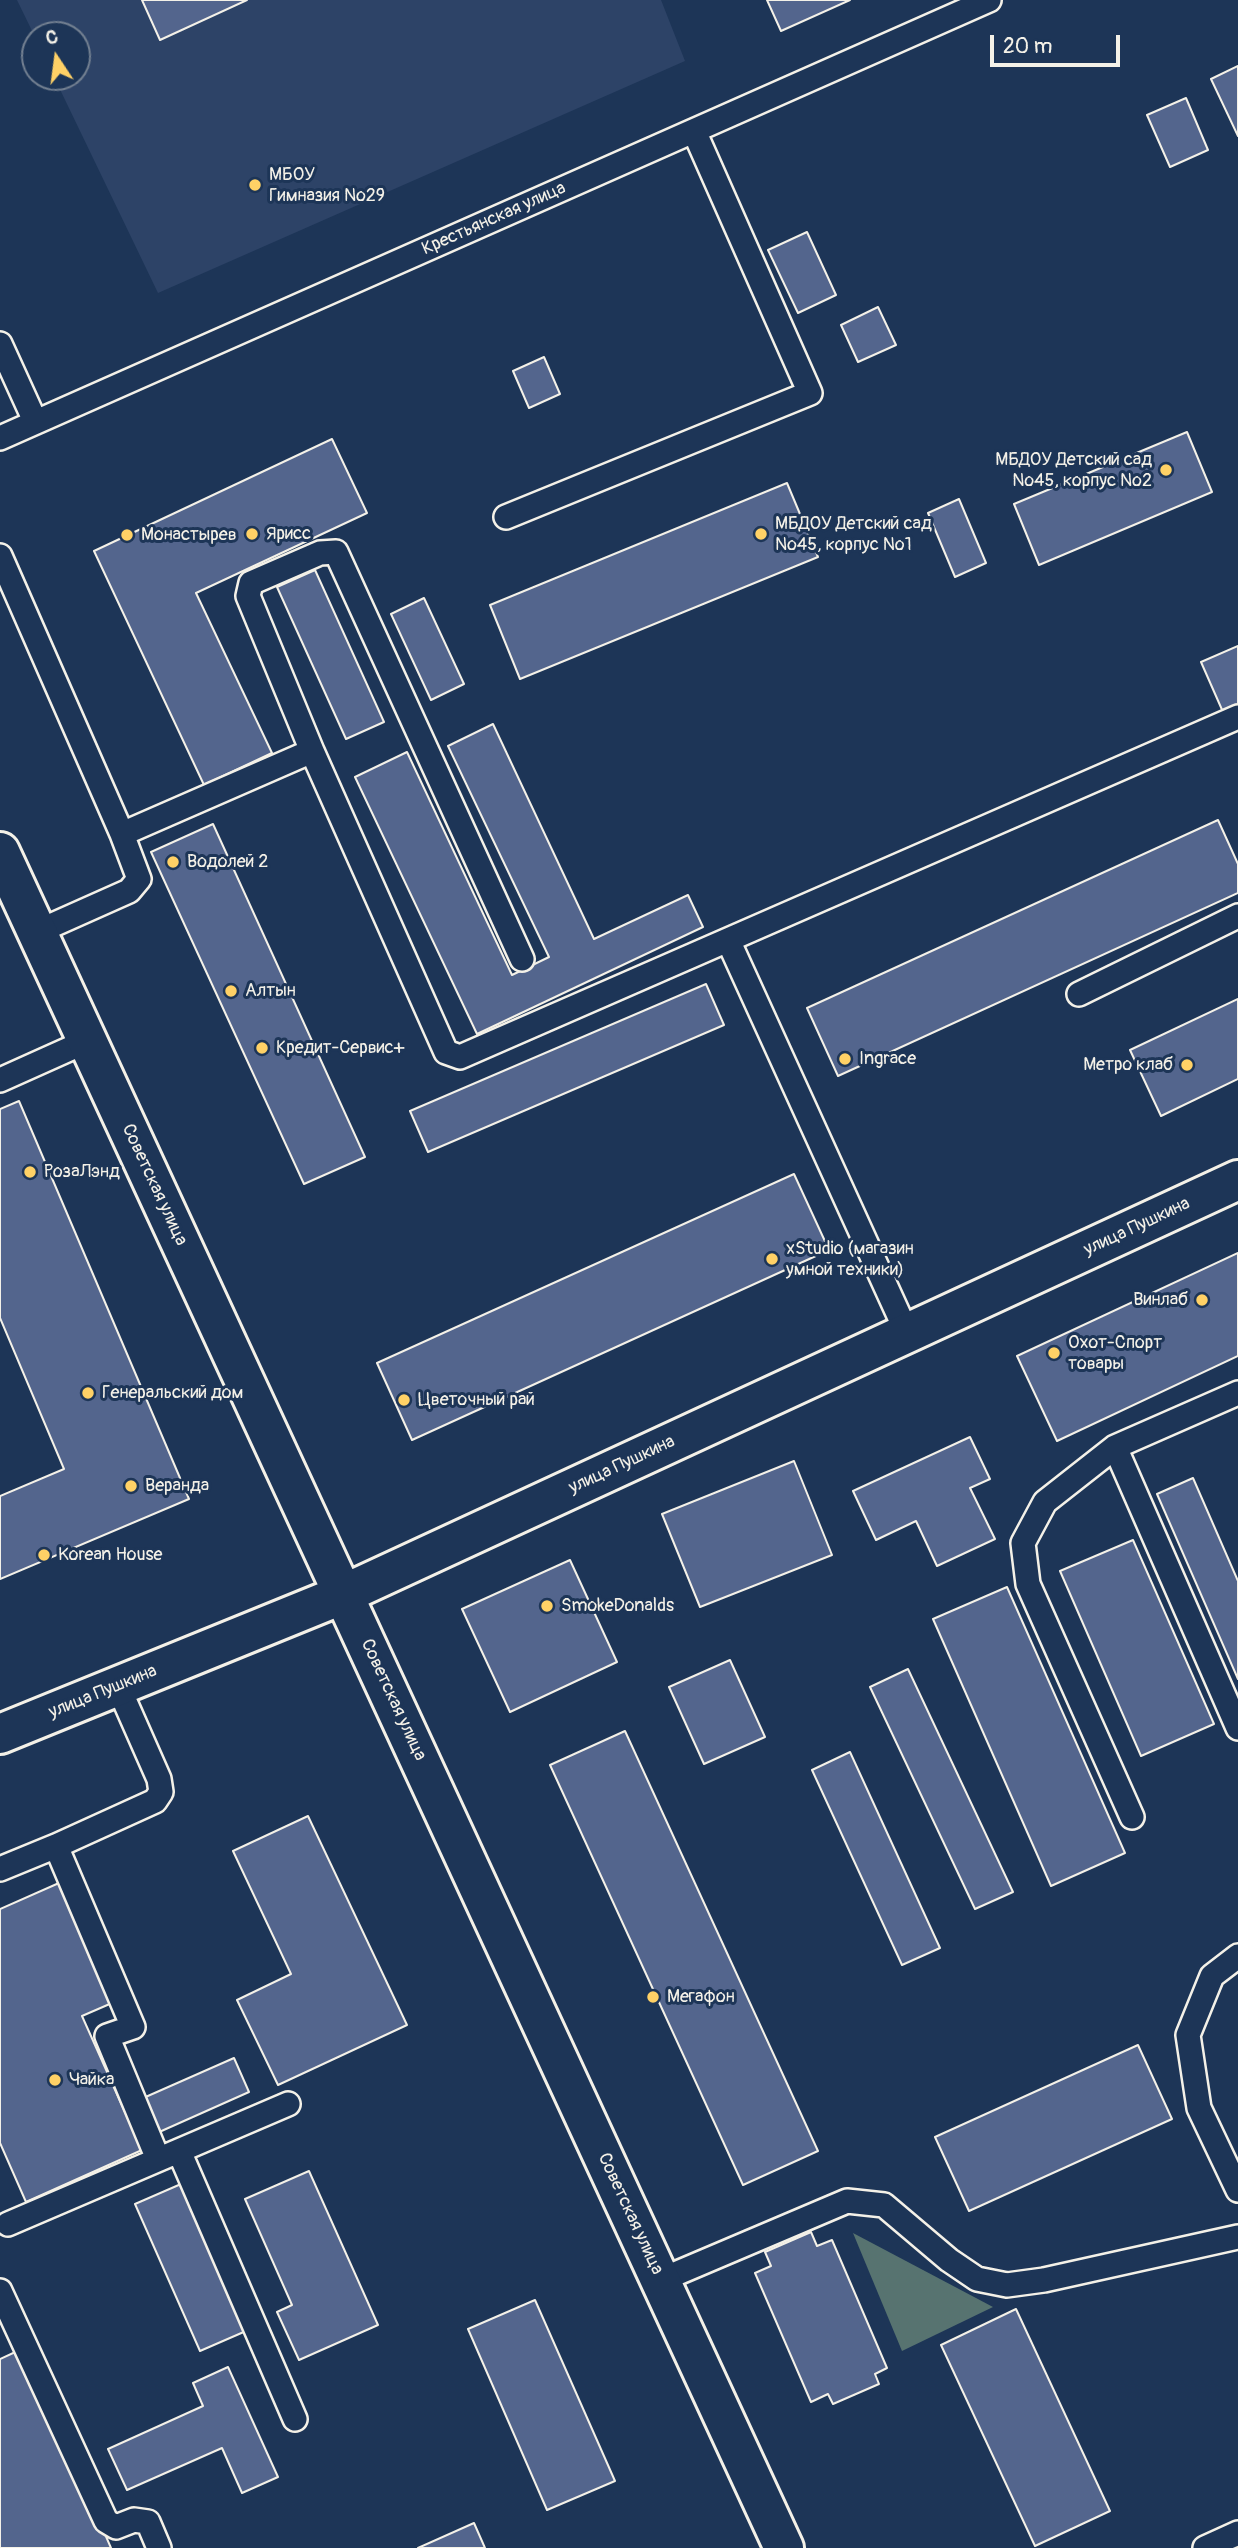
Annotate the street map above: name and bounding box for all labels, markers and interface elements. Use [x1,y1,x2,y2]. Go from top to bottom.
north arrow [21,21,91,91]
scale bar [993,21,1122,65]
text: С [43,24,60,51]
text: 20 m [1003,33,1052,60]
place label: МБОУ Гимназия №29 [269,164,385,206]
marker: МБОУ Гимназия №29 [247,177,263,193]
street label: Крестьянская улица [419,178,569,260]
place label: МБДОУ Детский сад №45, корпус №2 [995,449,1152,491]
marker: МБДОУ Детский сад №45, корпус №2 [1158,462,1174,478]
place label: МБДОУ Детский сад №45, корпус №1 [775,513,932,556]
place label: Ярисс [266,523,311,545]
place label: Монастырев [141,524,237,546]
marker: Ярисс [244,526,260,542]
marker: МБДОУ Детский сад №45, корпус №1 [753,526,769,542]
marker: Монастырев [119,527,135,543]
place label: Водолей 2 [187,851,268,873]
marker: Водолей 2 [165,854,181,870]
place label: Алтын [245,980,296,1002]
marker: Алтын [223,983,239,999]
place label: Кредит-Сервис+ [276,1037,404,1059]
marker: Кредит-Сервис+ [254,1040,270,1056]
place label: Ingrace [859,1048,916,1070]
marker: Ingrace [837,1051,853,1067]
place label: Метро клаб [1083,1054,1173,1076]
marker: Метро клаб [1179,1057,1195,1073]
street label: Советская улица [116,1121,192,1249]
place label: РозаЛэнд [44,1161,120,1183]
marker: РозаЛэнд [22,1164,38,1180]
street label: улица Пушкина [1081,1193,1193,1261]
place label: xStudio (магазин умной техники) [786,1238,914,1280]
marker: xStudio (магазин умной техники) [764,1251,780,1267]
place label: Винлаб [1133,1289,1188,1311]
marker: Винлаб [1194,1292,1210,1308]
place label: Охот-Спорт товары [1068,1332,1162,1374]
marker: Охот-Спорт товары [1046,1345,1062,1361]
place label: Генеральский дом [102,1382,243,1404]
marker: Генеральский дом [80,1385,96,1401]
place label: Цветочный рай [418,1389,535,1411]
marker: Цветочный рай [396,1392,412,1408]
street label: улица Пушкина [566,1431,678,1499]
place label: Веранда [145,1475,209,1497]
marker: Веранда [123,1478,139,1494]
place label: Korean House [58,1544,162,1566]
marker: Korean House [36,1547,52,1563]
place label: SmokeDonalds [561,1595,674,1617]
marker: SmokeDonalds [539,1598,555,1614]
street label: Советская улица [355,1636,431,1764]
street label: улица Пушкина [46,1661,160,1723]
place label: Мегафон [667,1986,735,2008]
marker: Мегафон [645,1989,661,2005]
place label: Чайка [69,2069,114,2091]
marker: Чайка [47,2072,63,2088]
street label: Советская улица [592,2150,668,2278]

